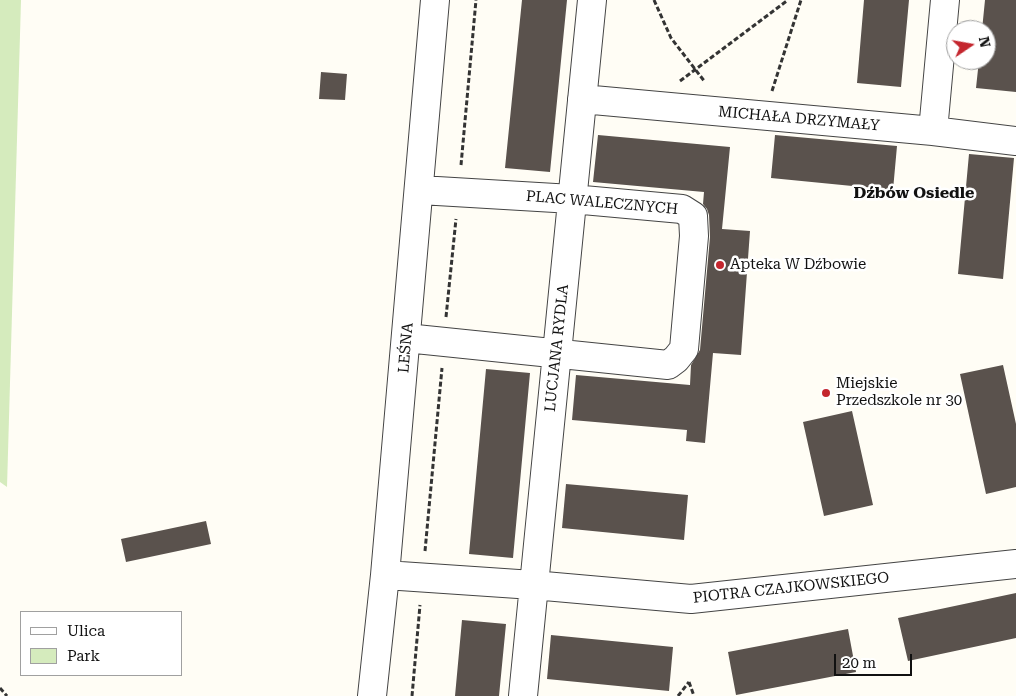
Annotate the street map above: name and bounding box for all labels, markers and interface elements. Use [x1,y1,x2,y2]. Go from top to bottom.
north arrow [946,20,996,70]
text: N [976,35,994,49]
street label: MICHAŁA DRZYMAŁY [717,103,881,135]
district label: Dźbów Osiedle [854,183,974,203]
street label: PLAC WALECZNYCH [525,187,679,219]
place label: Apteka W Dźbowie [730,256,866,274]
marker: Apteka W Dźbowie [714,259,726,271]
street label: LUCJANA RYDLA [541,283,573,413]
street label: LEŚNA [395,322,417,374]
place label: Miejskie Przedszkole nr 30 [836,375,962,410]
marker: Miejskie Przedszkole nr 30 [820,387,832,399]
street label: PIOTRA CZAJKOWSKIEGO [692,569,890,607]
legend [20,611,182,676]
text: Ulica [67,622,105,640]
scale bar [836,644,914,676]
text: Park [67,647,100,665]
text: 20 m [842,654,876,672]

